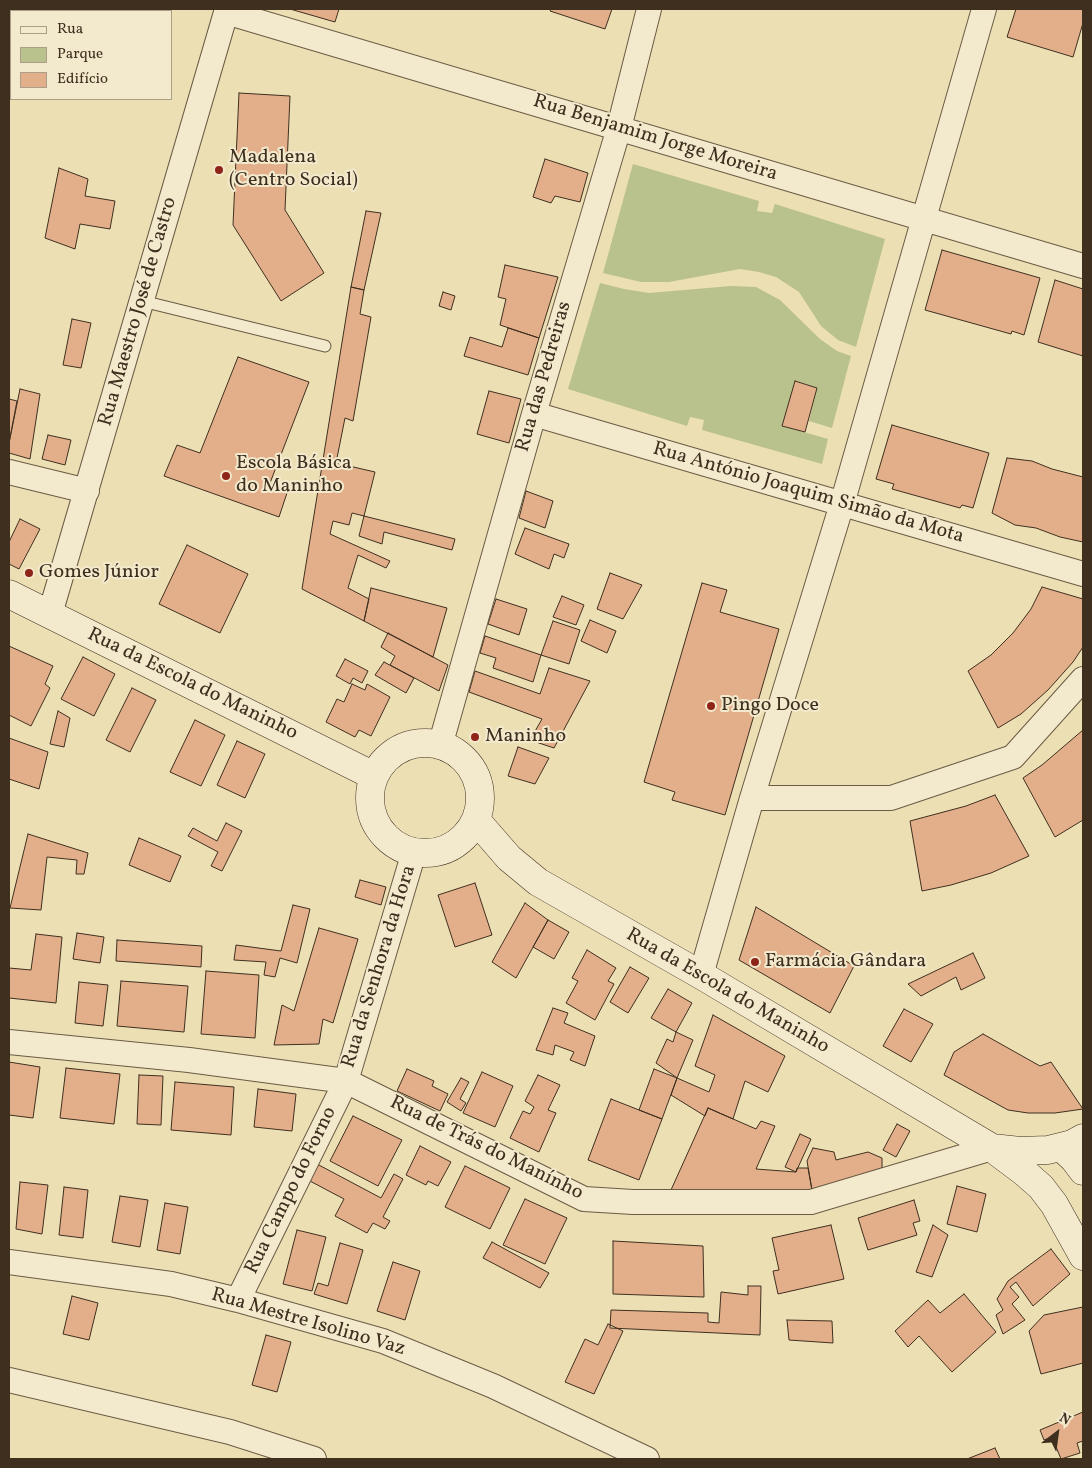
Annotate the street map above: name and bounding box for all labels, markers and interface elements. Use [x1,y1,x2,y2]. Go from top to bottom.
legend [10,10,172,100]
text: Rua [57,19,83,40]
text: Parque [57,44,103,65]
text: Edifício [57,69,108,90]
street label: Rua Benjamim Jorge Moreira [530,90,780,188]
place label: Madalena (Centro Social) [229,146,358,193]
marker: Madalena (Centro Social) [213,164,225,176]
street label: Rua Maestro José de Castro [95,195,183,429]
street label: Rua das Pedreiras [512,299,578,455]
street label: Rua António Joaquim Simão da Mota [650,438,966,550]
place label: Escola Básica do Maninho [236,452,352,499]
marker: Escola Básica do Maninho [220,470,232,482]
place label: Gomes Júnior [39,561,159,585]
marker: Gomes Júnior [23,567,35,579]
street label: Rua da Escola do Maninho [83,624,301,746]
place label: Pingo Doce [721,694,819,718]
marker: Pingo Doce [705,700,717,712]
place label: Maninho [485,725,566,749]
marker: Maninho [469,731,481,743]
street label: Rua da Senhora da Hora [338,863,422,1071]
street label: Rua da Escola do Maninho [621,924,833,1060]
place label: Farmácia Gândara [765,950,926,974]
marker: Farmácia Gândara [749,956,761,968]
street label: Rua de Trás do Manínho [385,1092,587,1206]
street label: Rua Campo do Forno [241,1103,343,1279]
street label: Rua Mestre Isolino Vaz [208,1284,408,1362]
north arrow [1032,1408,1082,1458]
text: N [1056,1409,1074,1430]

